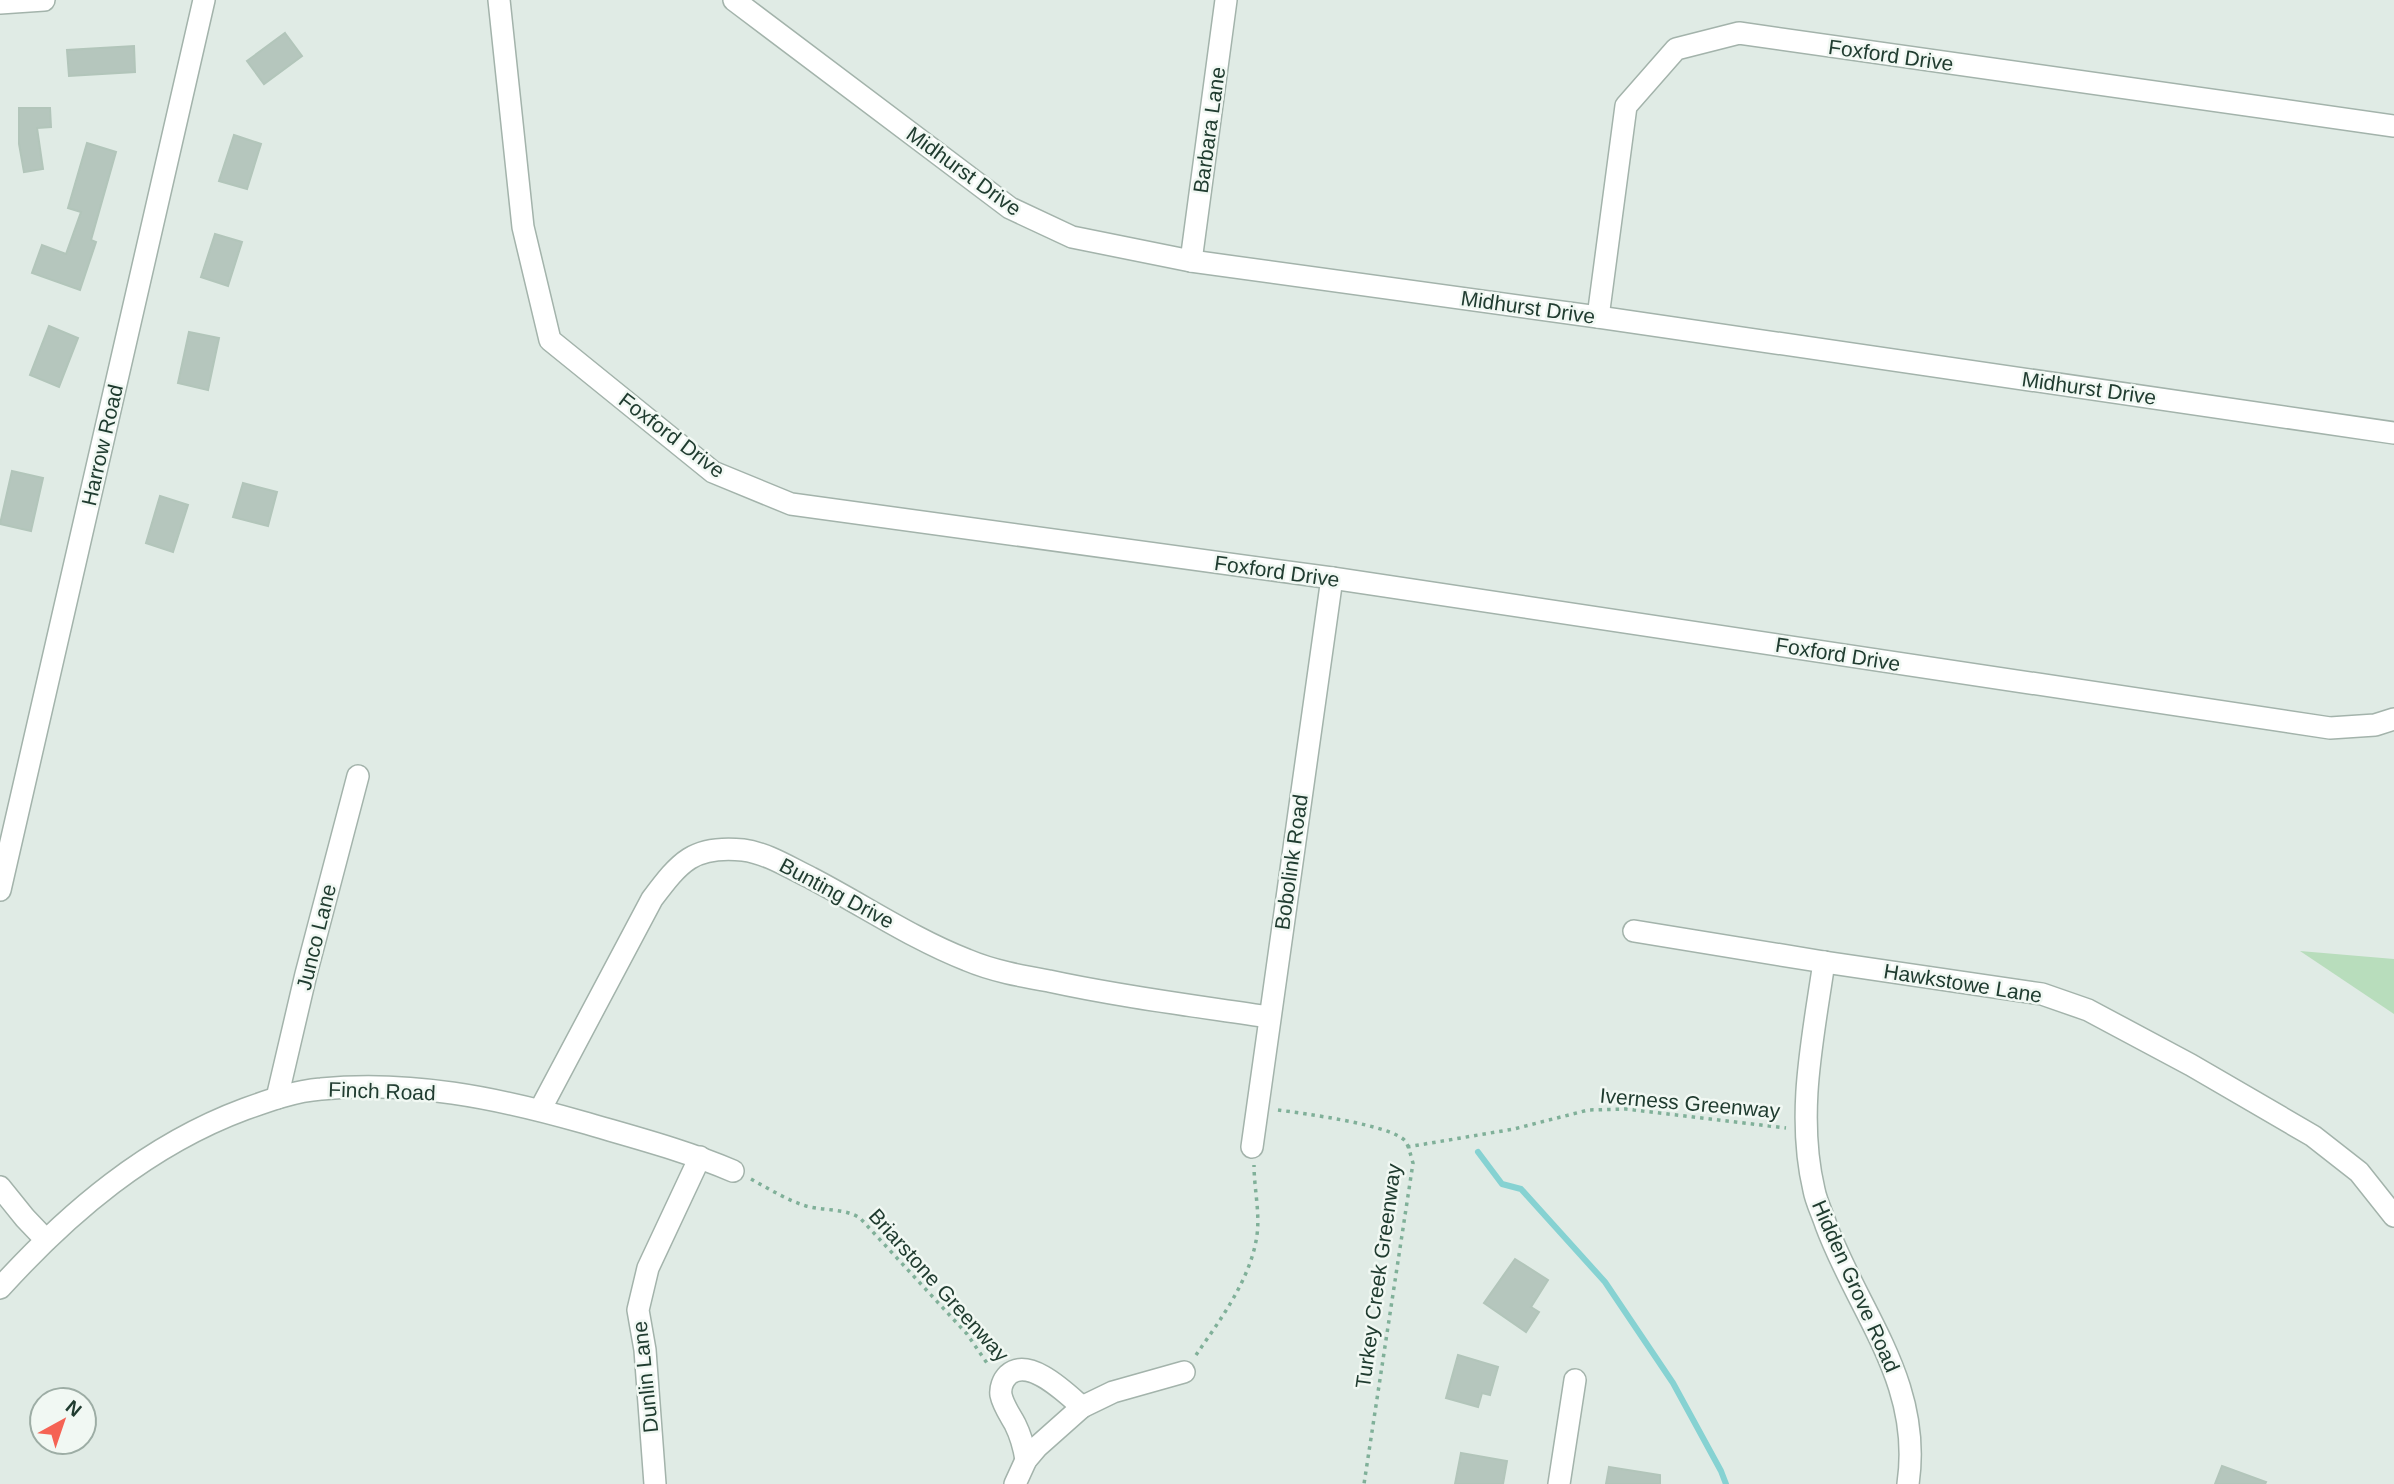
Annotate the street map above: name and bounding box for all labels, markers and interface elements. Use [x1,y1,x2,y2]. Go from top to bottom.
street label: Foxford Drive [1827,35,1955,75]
street label: Barbara Lane [1189,65,1229,195]
street label: Midhurst Drive [902,122,1026,220]
street label: Midhurst Drive [1459,286,1597,328]
street label: Midhurst Drive [2020,367,2158,409]
street label: Harrow Road [77,382,127,508]
street label: Foxford Drive [615,388,729,482]
street label: Foxford Drive [1213,551,1341,591]
street label: Foxford Drive [1774,633,1902,675]
street label: Bobolink Road [1270,793,1312,931]
street label: Bunting Drive [776,853,898,933]
street label: Junco Lane [292,882,340,992]
street label: Hawkstowe Lane [1882,959,2044,1007]
street label: Finch Road [328,1078,436,1104]
street label: Iverness Greenway [1599,1084,1782,1122]
street label: Turkey Creek Greenway [1351,1162,1405,1390]
street label: Hidden Grove Road [1808,1197,1904,1375]
street label: Briarstone Greenway [864,1204,1014,1366]
street label: Dunlin Lane [628,1320,662,1434]
north arrow [28,1386,98,1456]
text: N [62,1396,86,1421]

